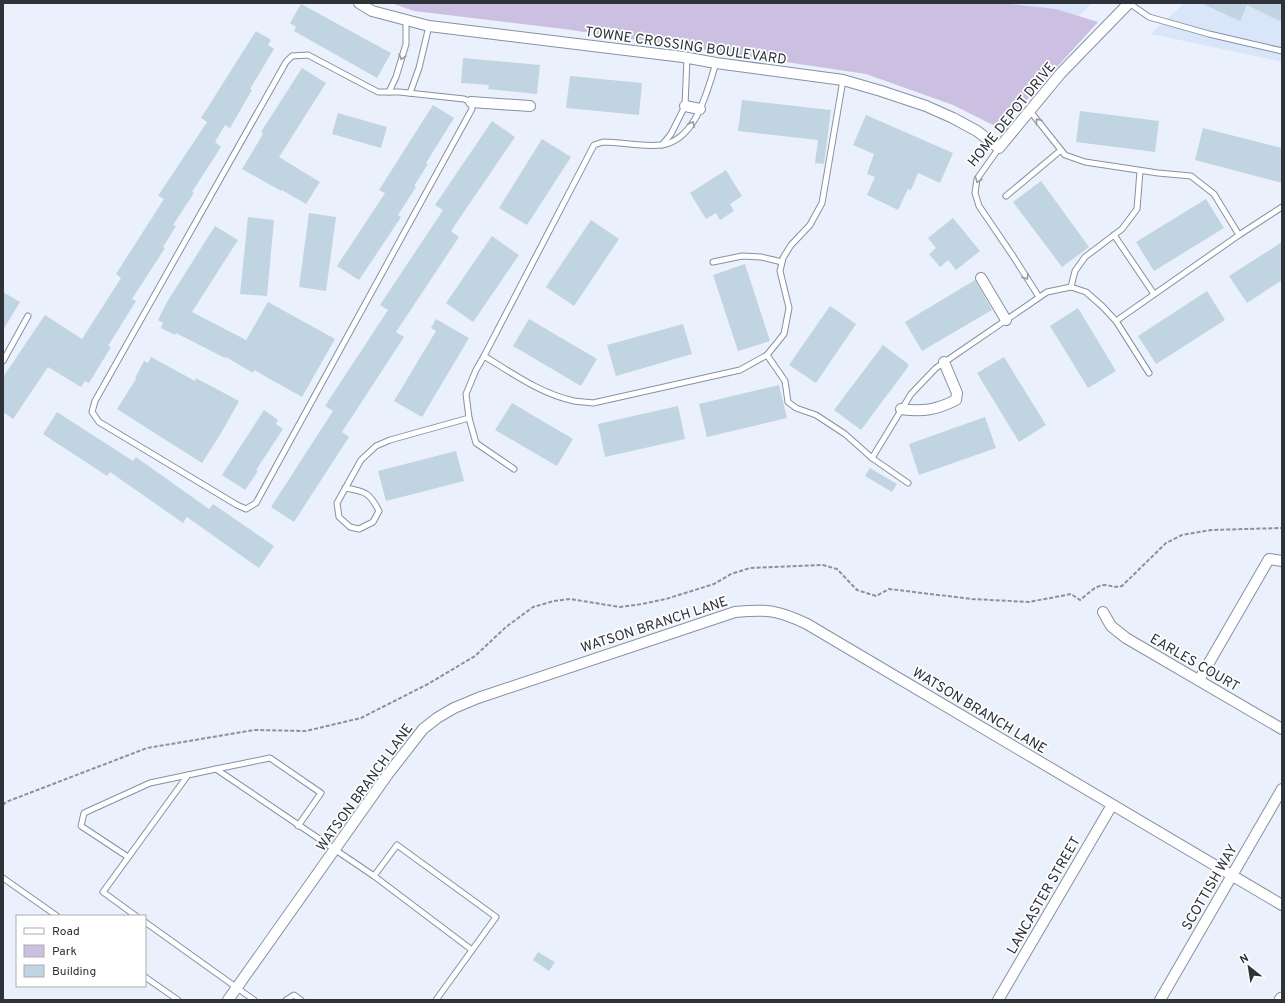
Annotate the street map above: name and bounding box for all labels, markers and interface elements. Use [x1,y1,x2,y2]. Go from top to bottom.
street label: TOWNE CROSSING BOULEVARD [584,24,788,69]
one-way arrow [399,54,407,61]
street label: HOME DEPOT DRIVE [965,59,1060,171]
one-way arrow [1036,119,1043,126]
one-way arrow [688,121,695,128]
one-way arrow [974,176,983,183]
one-way arrow [1021,273,1029,280]
street label: WATSON BRANCH LANE [579,594,730,657]
street label: EARLES COURT [1146,631,1242,696]
street label: WATSON BRANCH LANE [909,664,1049,758]
street label: WATSON BRANCH LANE [313,721,417,855]
street label: LANCASTER STREET [1004,834,1085,957]
street label: SCOTTISH WAY [1179,842,1242,934]
legend [16,915,146,987]
text: Road [52,924,80,940]
text: Park [52,944,77,960]
north arrow [1229,947,1269,987]
text: N [1238,951,1251,967]
text: Building [52,964,96,980]

